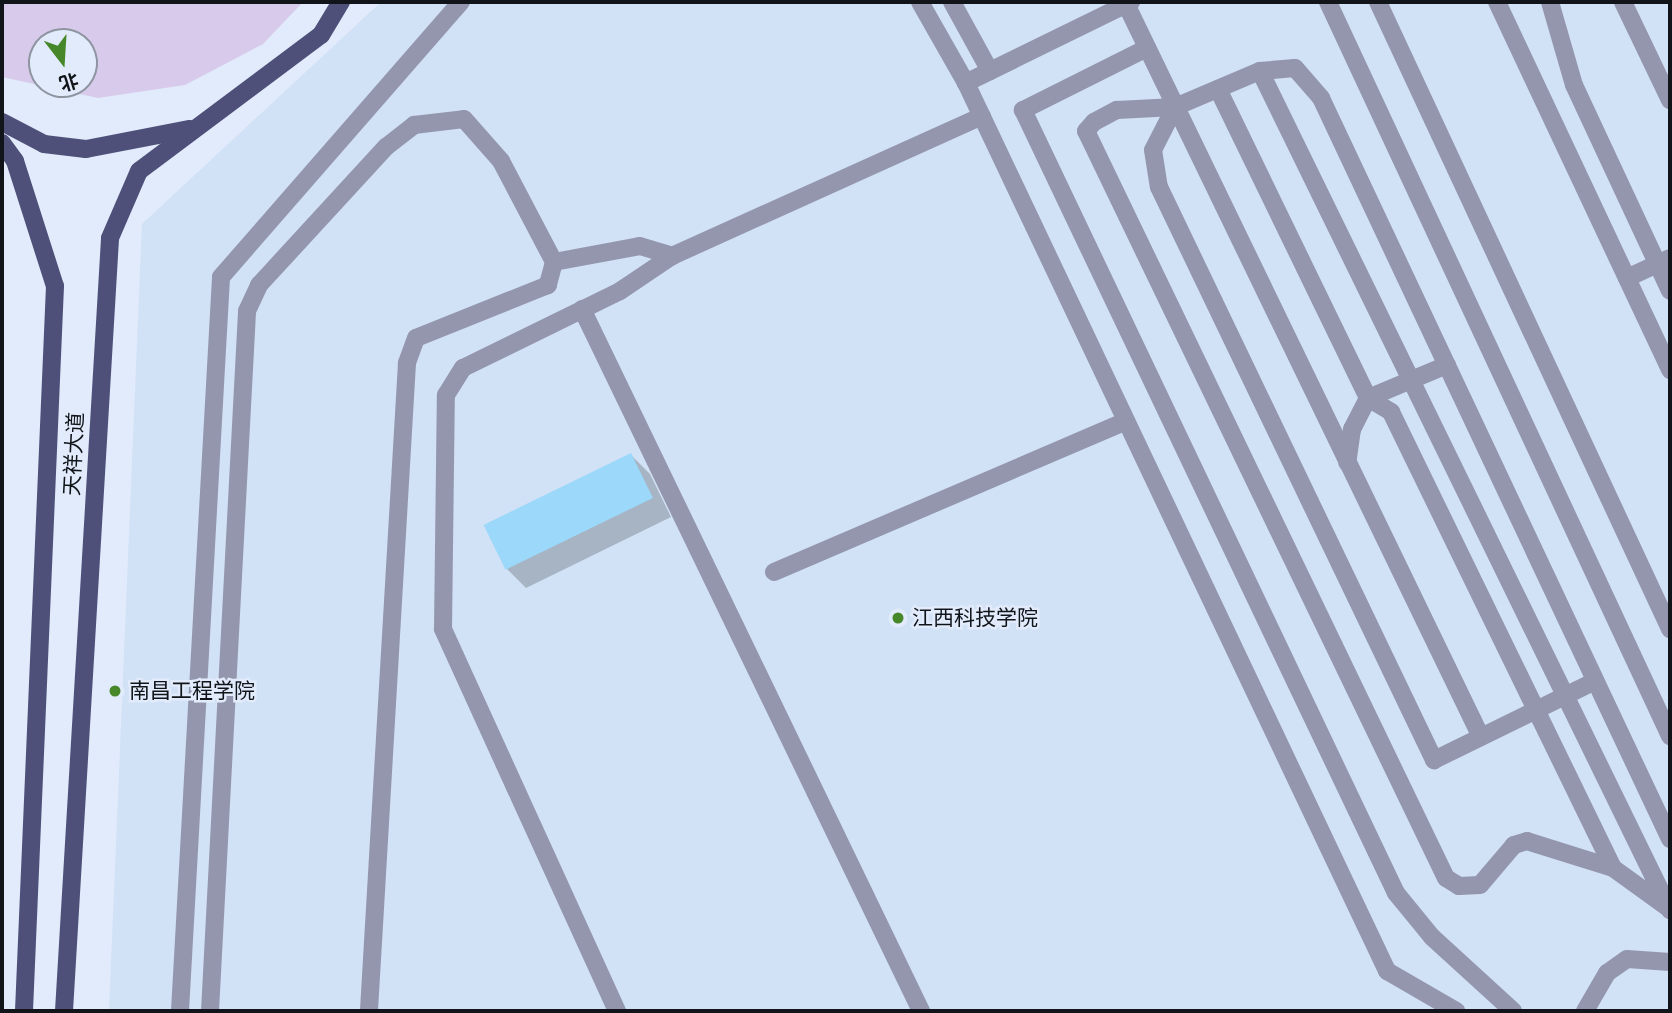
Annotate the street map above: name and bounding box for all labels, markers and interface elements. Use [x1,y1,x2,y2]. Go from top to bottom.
north arrow [28,28,98,98]
text: 北 [56,68,81,95]
street label: 天祥大道 [59,411,89,497]
place label: 江西科技学院 [912,605,1038,631]
marker: 江西科技学院 [890,610,906,626]
place label: 南昌工程学院 [129,678,255,704]
marker: 南昌工程学院 [107,683,123,699]

